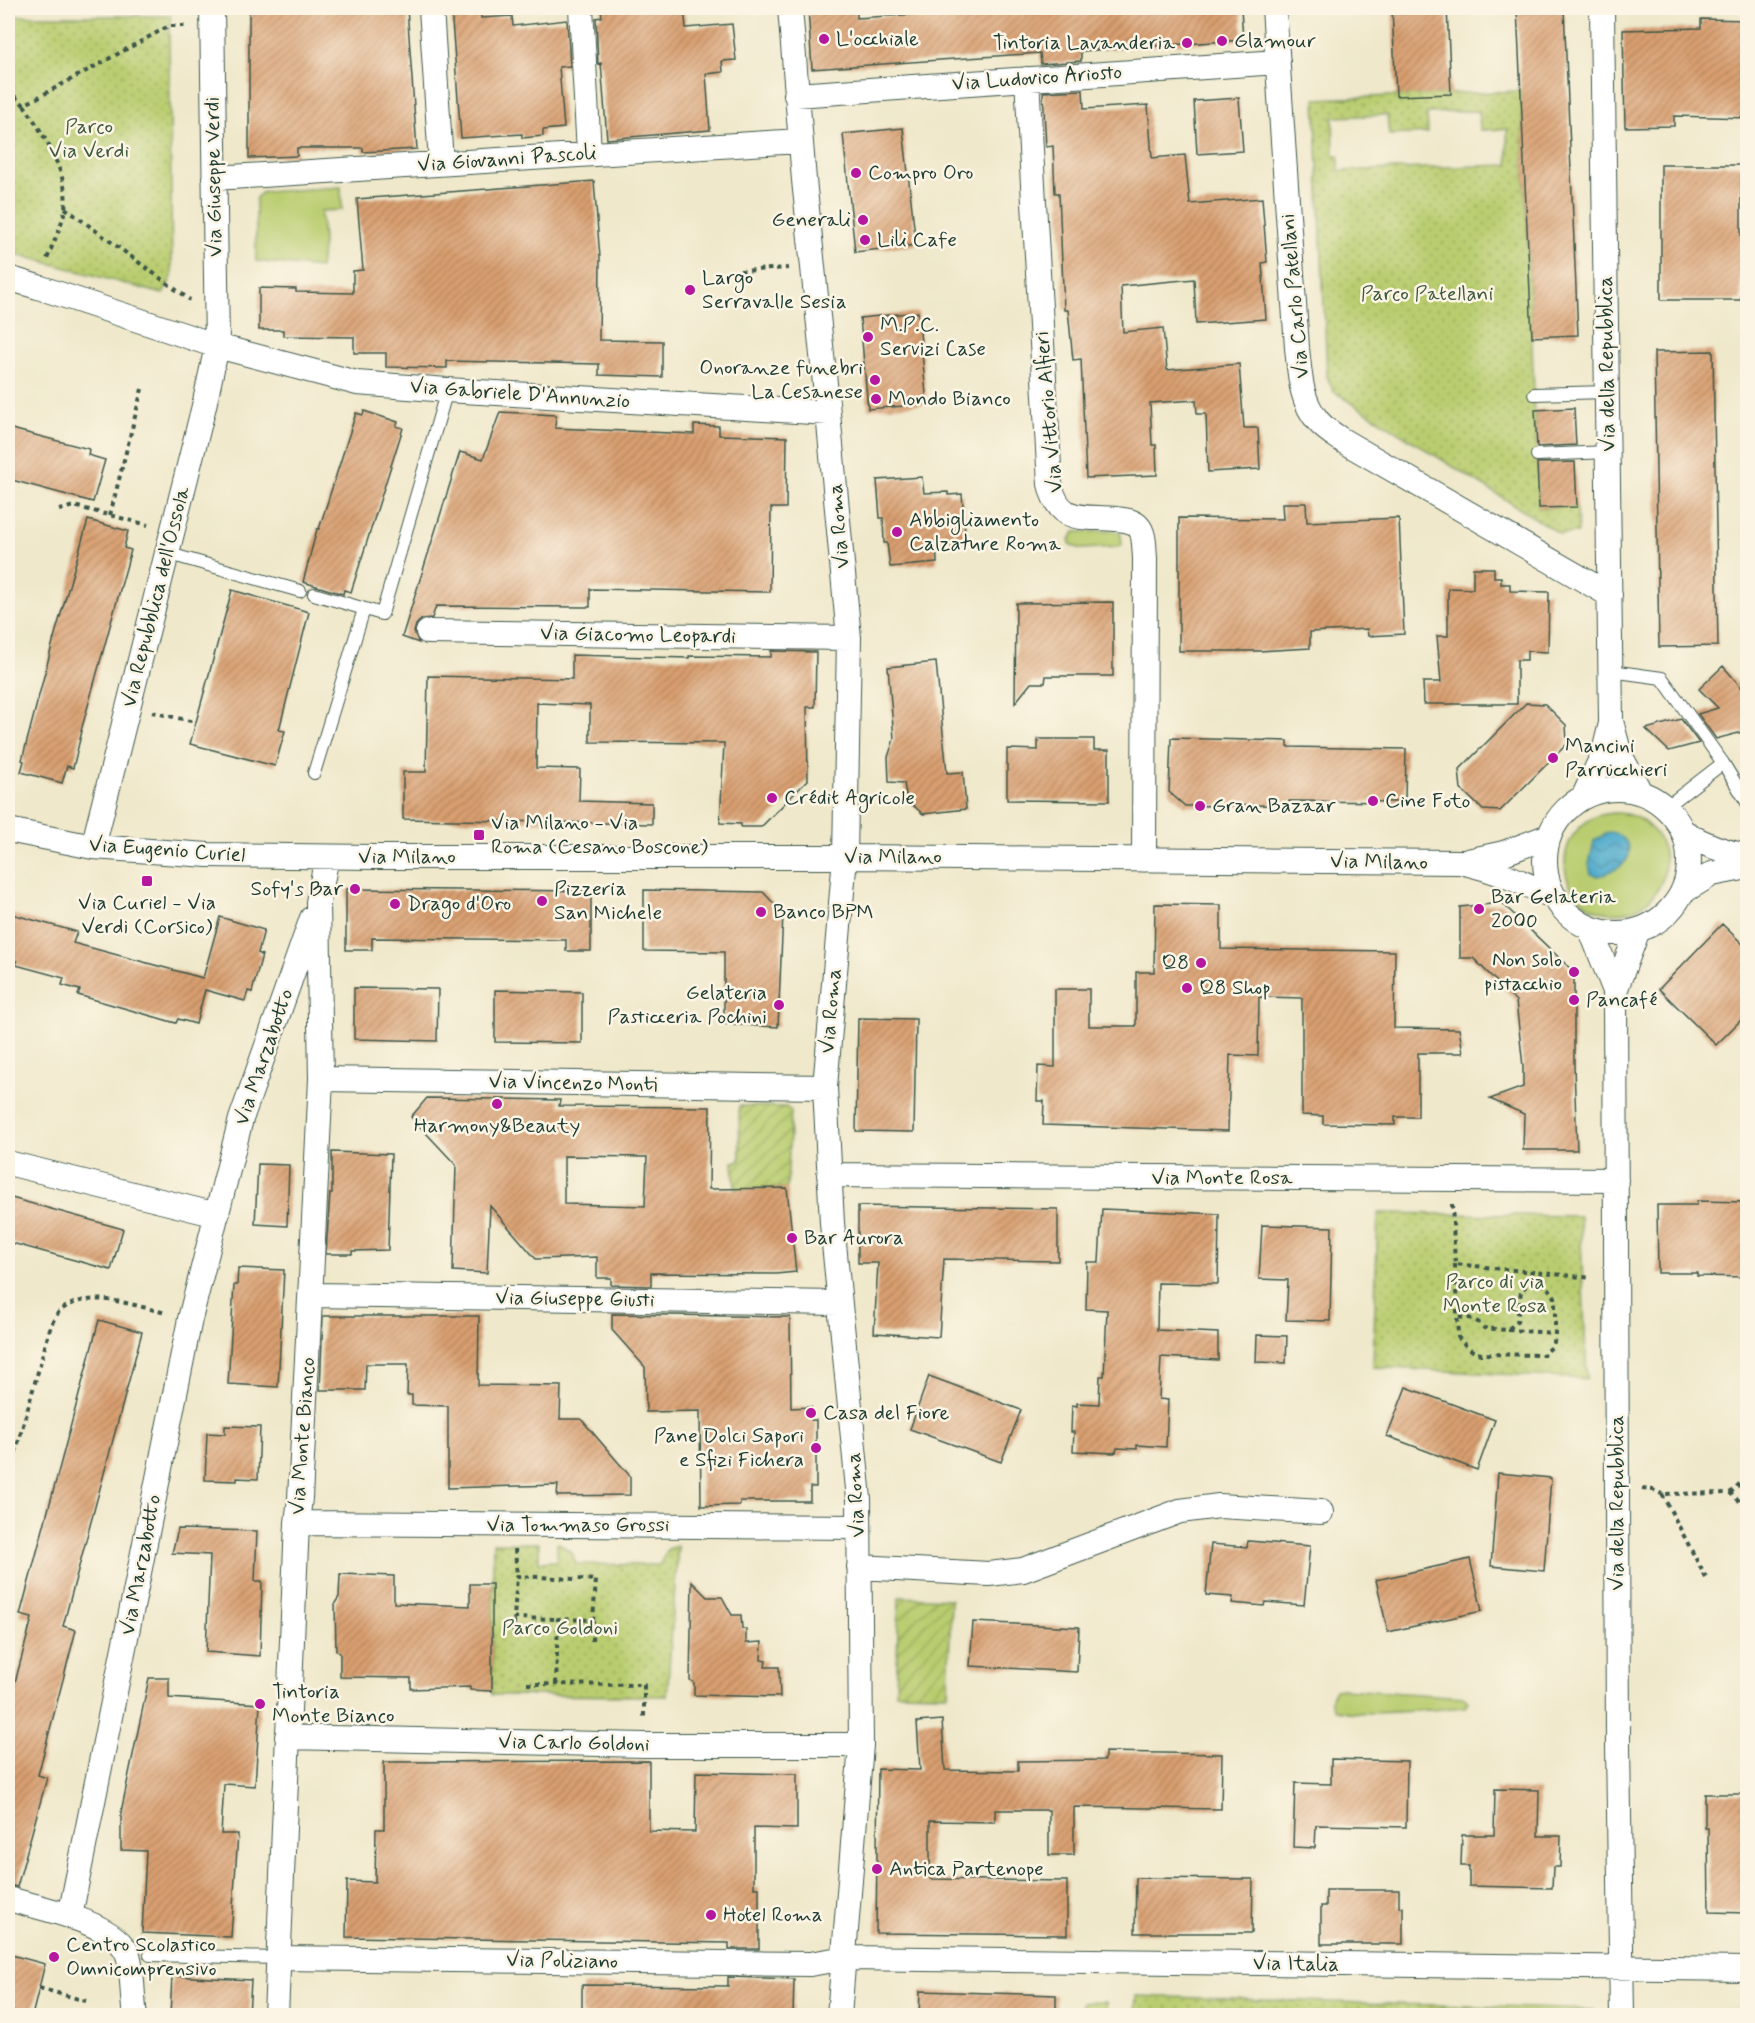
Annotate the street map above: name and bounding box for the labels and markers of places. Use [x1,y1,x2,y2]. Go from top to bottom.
place label: L'occhiale [836,25,919,53]
place label: Glamour [1234,27,1316,55]
place label: Tintoria Lavanderia [993,29,1175,57]
marker: L'occhiale [817,32,831,46]
marker: Glamour [1215,34,1229,48]
marker: Tintoria Lavanderia [1180,36,1194,50]
place label: Compro Oro [868,159,974,187]
marker: Compro Oro [849,166,863,180]
place label: Generali [771,206,851,234]
marker: Generali [856,213,870,227]
place label: Lili Cafe [877,226,957,254]
marker: Lili Cafe [858,233,872,247]
place label: Largo Serravalle Sesia [702,264,847,316]
marker: Largo Serravalle Sesia [683,283,697,297]
place label: M.P.C. Servizi Case [880,311,986,363]
marker: M.P.C. Servizi Case [861,330,875,344]
place label: Onoranze funebri La Cesanese [699,354,863,406]
marker: Onoranze funebri La Cesanese [868,373,882,387]
place label: Mondo Bianco [888,385,1011,413]
marker: Mondo Bianco [869,392,883,406]
place label: Abbigliamento Calzature Roma [909,506,1061,558]
marker: Abbigliamento Calzature Roma [890,525,904,539]
place label: Mancini Parrucchieri [1565,732,1667,784]
marker: Mancini Parrucchieri [1546,751,1560,765]
place label: Crédit Agricole [784,784,915,813]
place label: Cine Foto [1385,787,1471,815]
marker: Crédit Agricole [765,791,779,805]
place label: Gran Bazaar [1212,792,1336,820]
marker: Cine Foto [1366,794,1380,808]
marker: Gran Bazaar [1193,799,1207,813]
place label: Via Milano - Via Roma (Cesano Boscone) [491,809,709,861]
marker: Via Milano - Via Roma (Cesano Boscone) [472,828,486,842]
marker: Via Curiel - Via Verdi (Corsico) [140,874,154,888]
place label: Sofy's Bar [251,875,343,903]
place label: Pizzeria San Michele [554,875,662,927]
marker: Sofy's Bar [348,882,362,896]
place label: Bar Gelateria 2000 [1491,883,1616,935]
place label: Via Curiel - Via Verdi (Corsico) [78,889,216,941]
place label: Drago d'Oro [407,890,511,919]
marker: Pizzeria San Michele [535,894,549,908]
marker: Drago d'Oro [388,897,402,911]
place label: Banco BPM [773,898,874,926]
marker: Bar Gelateria 2000 [1472,902,1486,916]
marker: Banco BPM [754,905,768,919]
place label: Non solo pistacchio [1484,946,1562,998]
place label: Q8 [1162,949,1189,977]
marker: Q8 [1194,956,1208,970]
marker: Non solo pistacchio [1567,965,1581,979]
place label: Q8 Shop [1199,974,1271,1002]
place label: Gelateria Pasticceria Pochini [608,979,767,1031]
marker: Q8 Shop [1180,981,1194,995]
place label: Pancafé [1586,986,1657,1014]
marker: Pancafé [1567,993,1581,1007]
marker: Gelateria Pasticceria Pochini [772,998,786,1012]
marker: Harmony&Beauty [490,1097,504,1111]
place label: Harmony&Beauty [414,1112,580,1140]
place label: Bar Aurora [804,1224,904,1252]
marker: Bar Aurora [785,1231,799,1245]
place label: Casa del Fiore [823,1399,949,1427]
marker: Casa del Fiore [804,1406,818,1420]
place label: Pane Dolci Sapori e Sfizi Fichera [654,1422,804,1474]
marker: Pane Dolci Sapori e Sfizi Fichera [809,1441,823,1455]
place label: Tintoria Monte Bianco [272,1678,394,1730]
marker: Tintoria Monte Bianco [253,1697,267,1711]
place label: Antica Partenope [889,1855,1044,1883]
marker: Antica Partenope [870,1862,884,1876]
place label: Hotel Roma [723,1901,823,1929]
marker: Hotel Roma [704,1908,718,1922]
place label: Centro Scolastico Omnicomprensivo [66,1931,217,1983]
marker: Centro Scolastico Omnicomprensivo [47,1950,61,1964]

